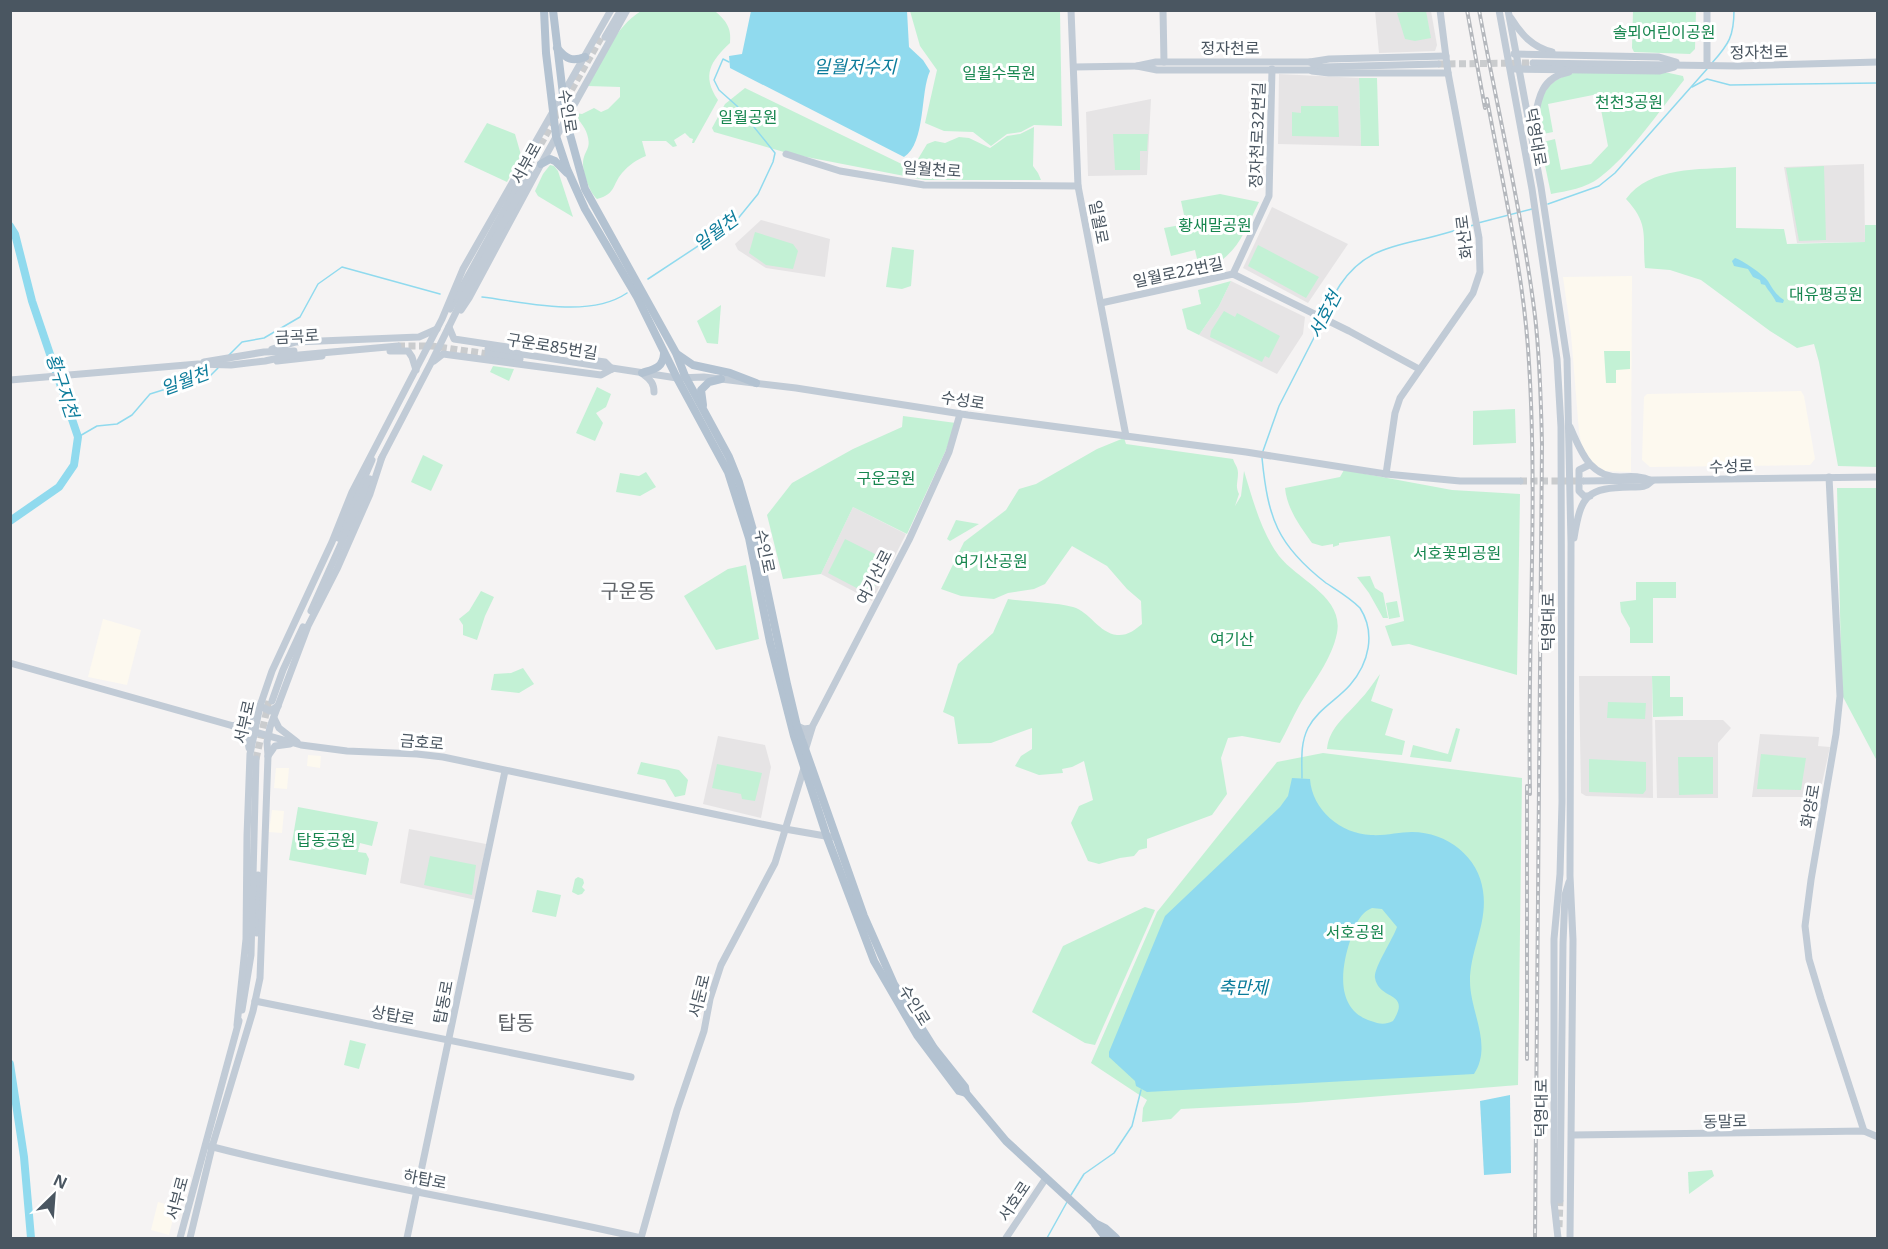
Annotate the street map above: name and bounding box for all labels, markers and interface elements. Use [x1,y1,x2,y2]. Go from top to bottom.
park label: 솔뫼어린이공원 [1612,21,1716,43]
street label: 정자천로 [1201,37,1260,59]
street label: 정자천로 [1729,40,1789,64]
water label: 일월저수지 [814,54,898,78]
park label: 일월수목원 [962,62,1036,84]
street label: 정자천로32번길 [1244,81,1270,189]
street label: 수인로 [554,87,582,135]
park label: 천천3공원 [1595,91,1663,113]
park label: 일월공원 [719,106,777,128]
street label: 덕영대로 [1520,106,1552,168]
street label: 서부로 [506,138,546,188]
street label: 일월천로 [902,156,962,182]
street label: 일월로 [1084,198,1114,246]
water label: 일월천 [688,205,745,256]
street label: 화산로 [1450,213,1478,260]
park label: 황새말공원 [1178,214,1252,236]
street label: 일월로22번길 [1131,252,1225,292]
park label: 대유평공원 [1789,283,1863,305]
water label: 서호천 [1302,285,1347,342]
street label: 금곡로 [274,324,320,348]
street label: 구운로85번길 [505,328,599,364]
water label: 황구지천 [41,350,85,423]
water label: 일월천 [157,359,214,400]
street label: 수성로 [939,386,987,414]
street label: 수성로 [1709,455,1754,477]
park label: 구운공원 [857,467,915,489]
street label: 수인로 [750,527,780,575]
park label: 서호꽃뫼공원 [1413,542,1501,564]
street label: 여기산로 [851,546,897,608]
park label: 여기산공원 [954,550,1028,572]
district label: 구운동 [600,577,656,604]
street label: 덕영대로 [1537,592,1559,651]
park label: 여기산 [1210,628,1254,650]
street label: 서부로 [228,698,260,746]
street label: 금호로 [399,729,445,755]
street label: 화양로 [1795,782,1825,830]
park label: 탑동공원 [297,829,355,851]
park label: 서호공원 [1326,921,1384,943]
street label: 서둔로 [683,972,715,1020]
water label: 축만제 [1218,975,1270,999]
street label: 탑동로 [428,978,458,1026]
street label: 수인로 [894,980,936,1030]
street label: 상탑로 [369,1000,417,1030]
district label: 탑동 [498,1009,534,1036]
street label: 덕영대로 [1530,1078,1552,1137]
street label: 동말로 [1703,1110,1748,1132]
street label: 하탑로 [401,1164,449,1194]
north arrow [24,1165,84,1225]
text: N [50,1169,71,1194]
street label: 서부로 [161,1174,193,1222]
street label: 서호로 [993,1176,1036,1225]

